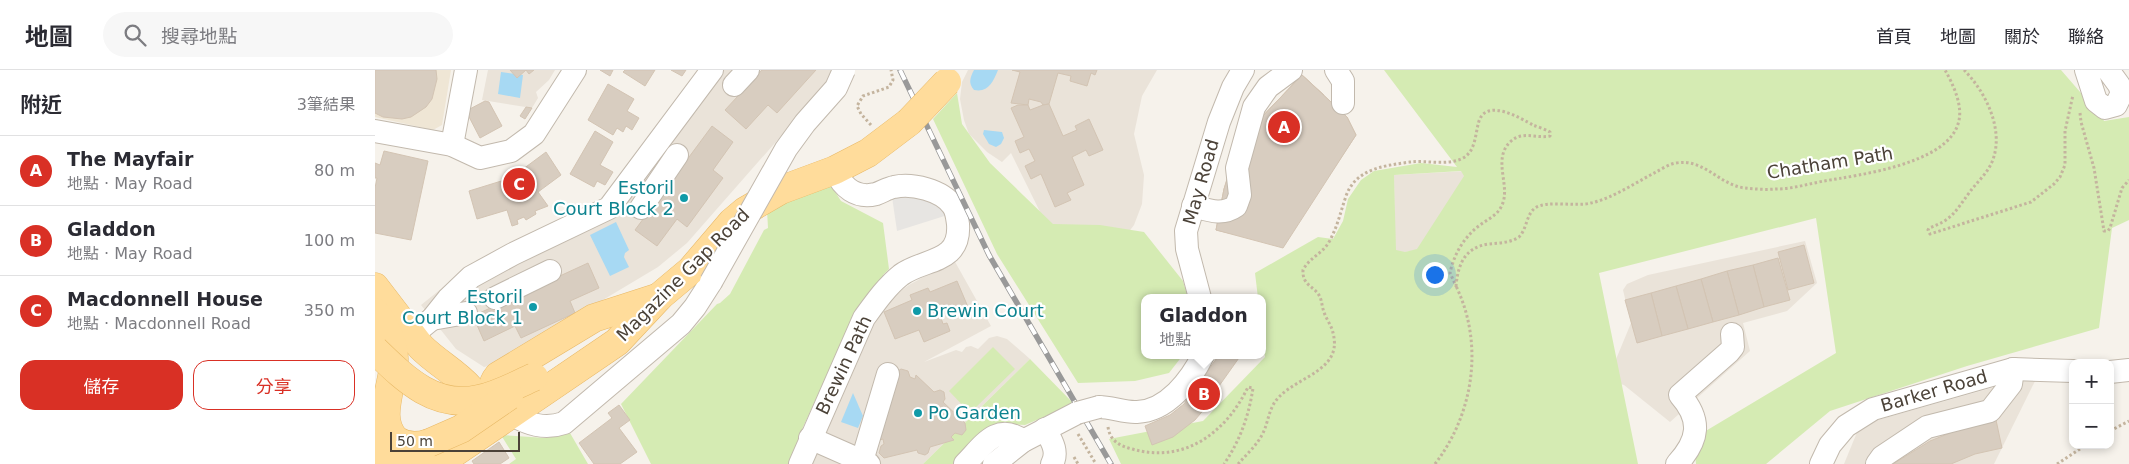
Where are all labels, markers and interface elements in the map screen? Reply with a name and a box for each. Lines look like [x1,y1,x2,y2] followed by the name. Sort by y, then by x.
[103,12,453,57] search box
[121,21,149,49] icon: search
[25,23,73,51] text: 地圖
[161,25,237,47] text: 搜尋地點
[1876,26,1912,47] text: 首頁
[1940,26,1976,47] text: 地圖
[2004,26,2040,47] text: 關於
[2068,26,2104,47] text: 聯絡
[20,93,62,117] text: 附近
[297,95,355,114] text: 3筆結果
[1268,108,1300,146] pin: A
[1178,137,1223,227] street label: May Road
[1765,142,1894,183] street label: Chatham Path
[67,148,194,170] text: The Mayfair
[30,161,42,180] text: A
[314,161,355,180] text: 80 m
[503,165,535,203] pin: C
[67,174,193,193] text: 地點 · May Road
[553,177,674,219] place label: Estoril Court Block 2
[678,192,690,204] marker: Estoril Court Block 2
[612,204,753,345] street label: Magazine Gap Road
[67,218,156,240] text: Gladdon
[30,231,42,250] text: B
[304,231,355,250] text: 100 m
[67,244,193,263] text: 地點 · May Road
[1422,262,1448,288] your location
[402,286,523,328] place label: Estoril Court Block 1
[67,288,263,310] text: Macdonnell House
[1141,294,1266,359] popup
[927,300,1044,321] place label: Brewin Court
[30,301,42,320] text: C
[304,301,355,320] text: 350 m
[527,301,539,313] marker: Estoril Court Block 1
[1159,304,1248,326] text: Gladdon
[911,305,923,317] marker: Brewin Court
[811,312,876,418] street label: Brewin Path
[67,314,251,333] text: 地點 · Macdonnell Road
[1159,330,1191,349] text: 地點
[2069,359,2114,449] map controls
[2069,359,2114,404] button: +
[20,360,183,410] button: 儲存
[193,360,355,410] button: 分享
[1878,365,1990,416] street label: Barker Road
[1188,375,1220,413] pin: B
[928,402,1021,423] place label: Po Garden
[2069,404,2114,449] button: −
[912,407,924,419] marker: Po Garden
[390,429,520,452] scale bar
[397,433,433,449] text: 50 m

